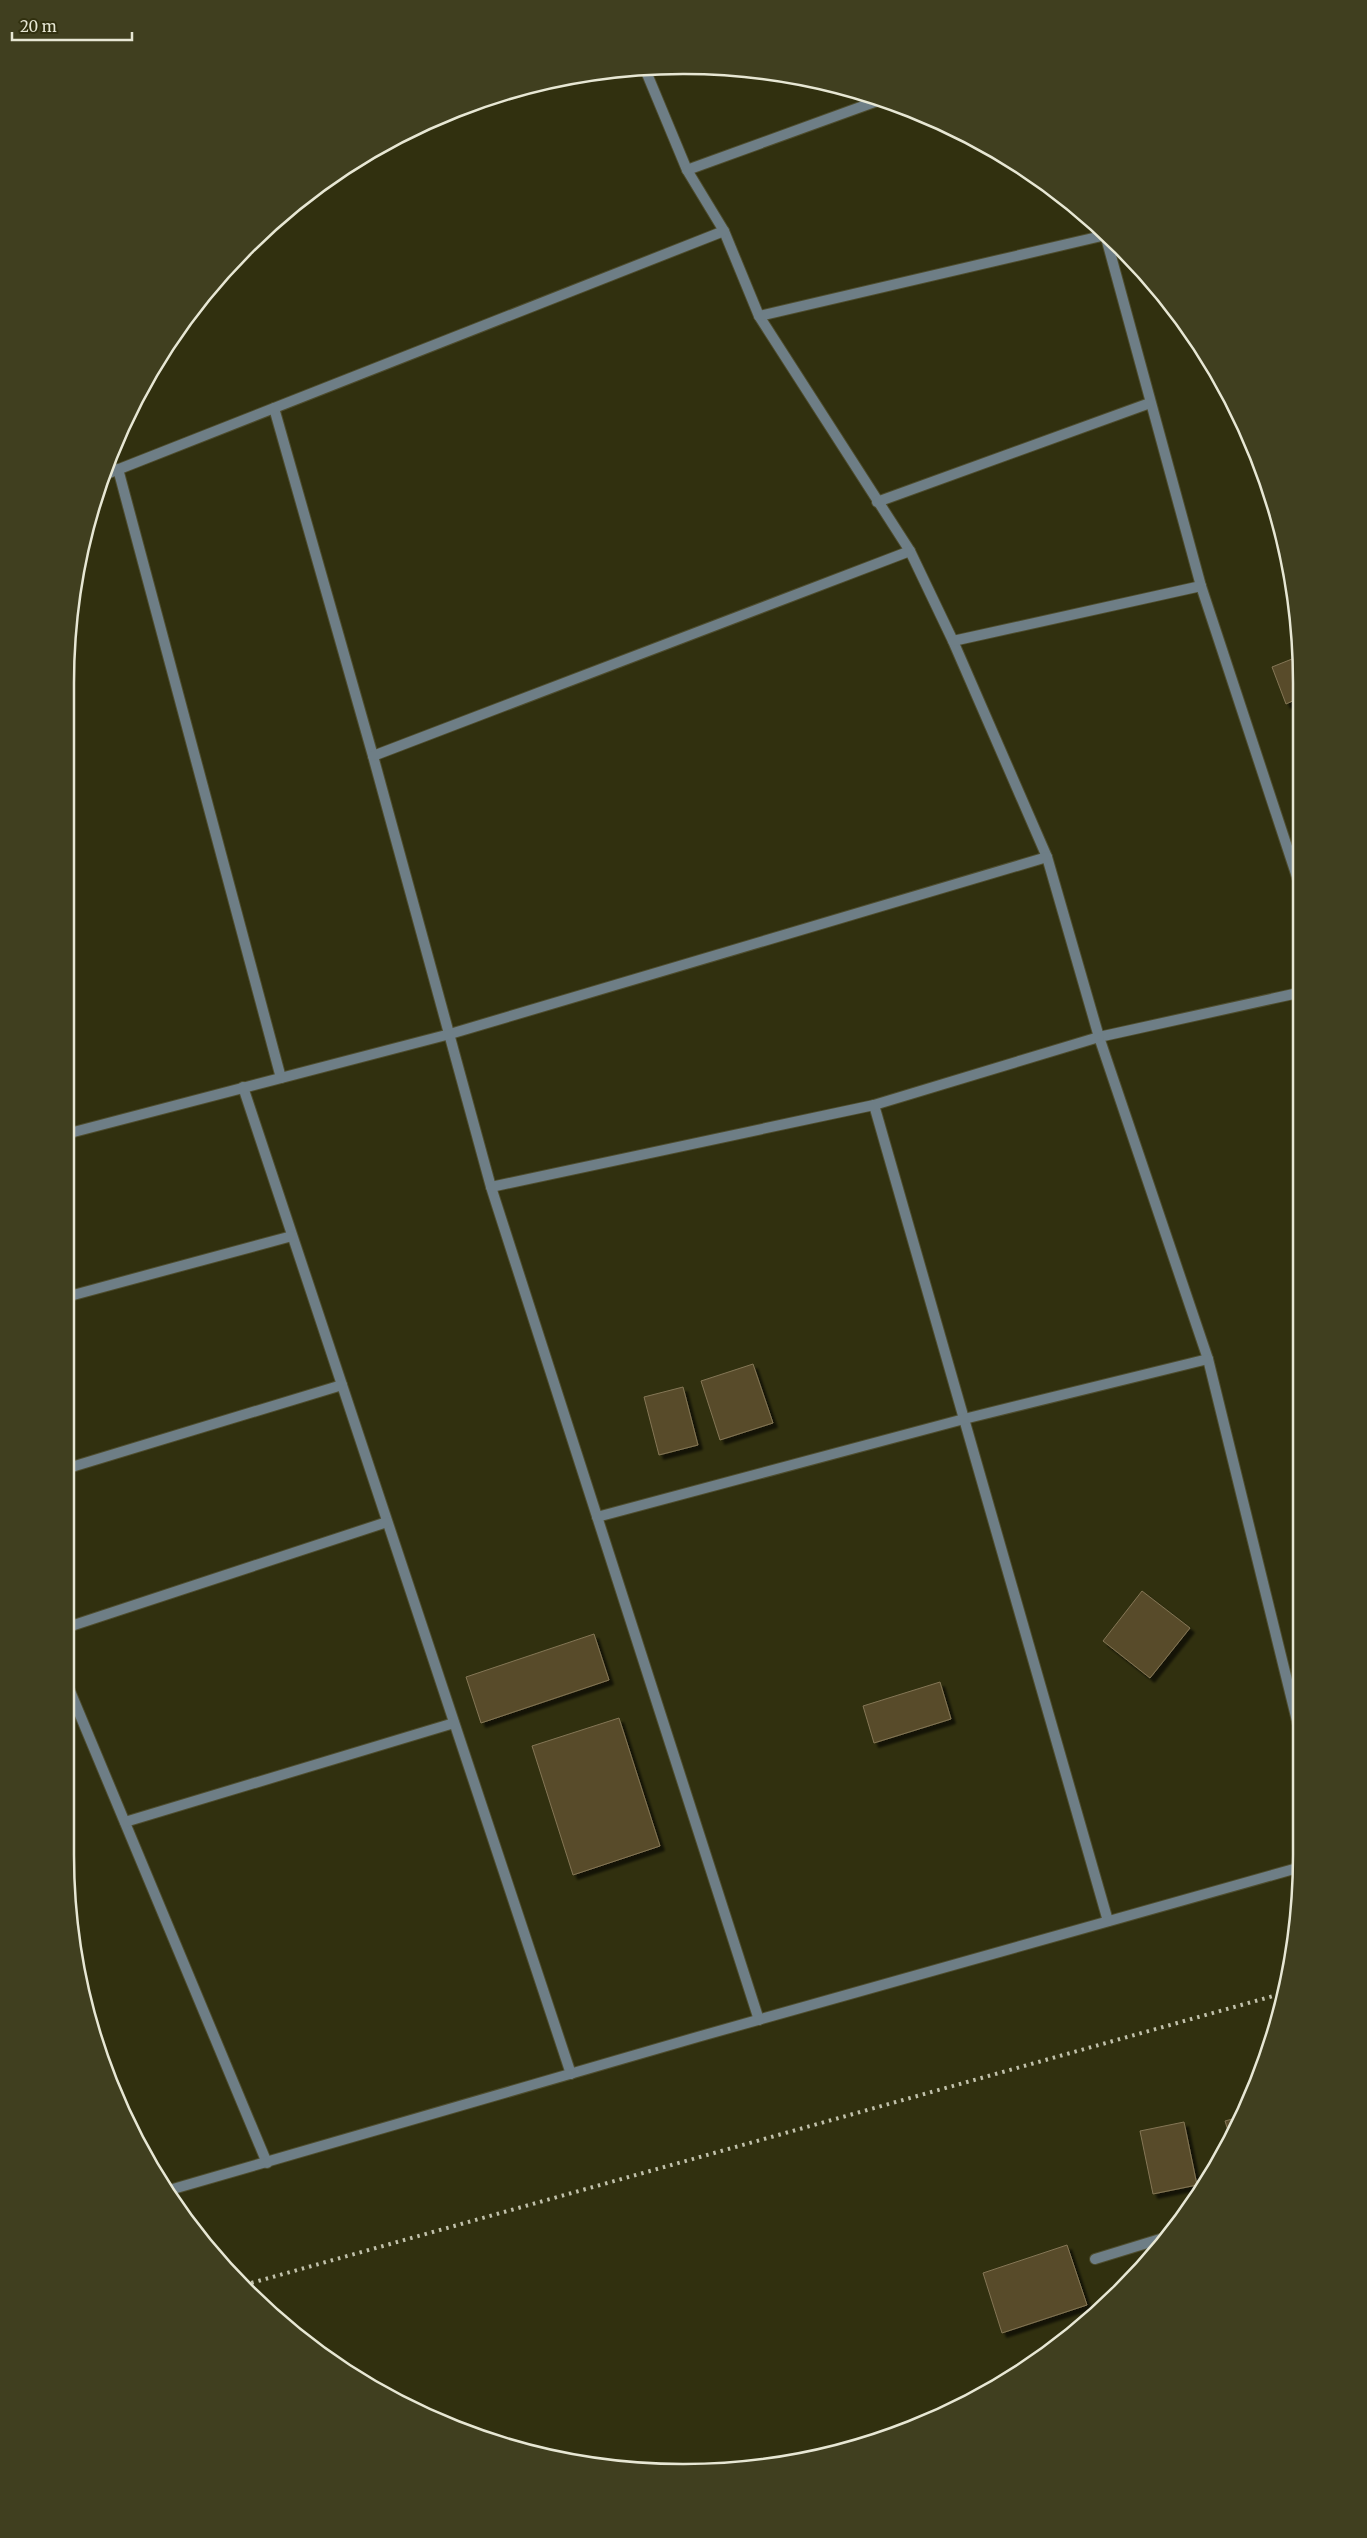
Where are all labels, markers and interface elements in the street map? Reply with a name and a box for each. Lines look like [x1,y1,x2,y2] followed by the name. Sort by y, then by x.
[12,10,132,42] scale bar
[20,17,57,36] text: 20 m

